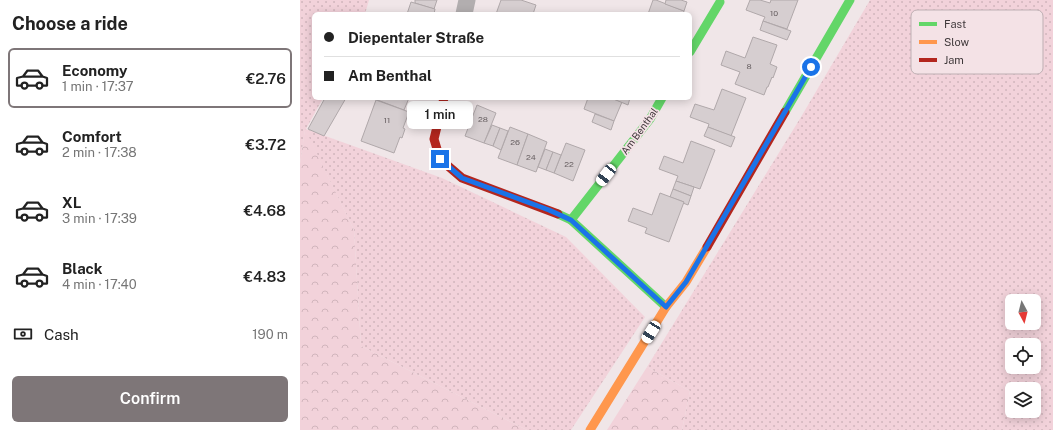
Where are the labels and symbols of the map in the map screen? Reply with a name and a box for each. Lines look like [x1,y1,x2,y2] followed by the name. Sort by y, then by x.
[770,8,778,18] house number: 10
[911,10,1043,74] legend
[944,18,966,30] text: Fast
[944,36,970,48] text: Slow
[944,54,964,66] text: Jam
[802,58,820,76] route start
[746,61,752,71] house number: 8
[407,101,473,129] callout: 1 min
[618,105,660,157] street label: Am Benthal
[478,114,488,124] house number: 28
[384,115,390,125] house number: 11
[510,137,520,147] house number: 26
[431,150,449,168] route end
[526,152,536,162] house number: 24
[564,159,574,169] house number: 22
[594,162,618,188] car
[1005,294,1041,330] north arrow
[640,319,662,345] car

